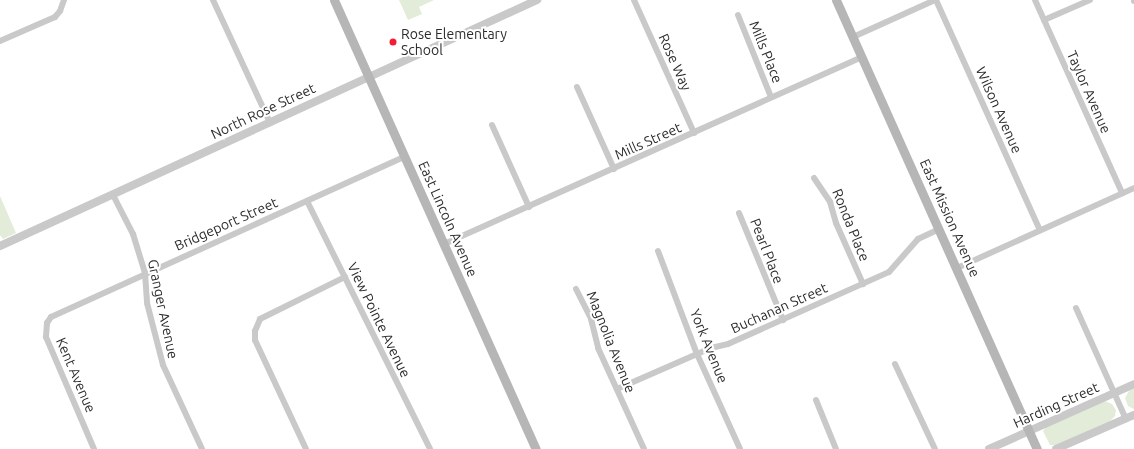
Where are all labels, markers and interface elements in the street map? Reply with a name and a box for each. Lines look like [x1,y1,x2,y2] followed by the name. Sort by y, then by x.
[746,18,786,86] street label: Mills Place
[401,26,507,58] place label: Rose Elementary School
[655,31,695,93] street label: Rose Way
[388,37,398,47] marker: Rose Elementary School
[1063,48,1115,136] street label: Taylor Avenue
[972,64,1026,156] street label: Wilson Avenue
[208,79,318,143] street label: North Rose Street
[612,119,684,163] street label: Mills Street
[916,156,984,280] street label: East Mission Avenue
[415,158,481,280] street label: East Lincoln Avenue
[829,186,873,264] street label: Ronda Place
[172,194,280,254] street label: Bridgeport Street
[747,216,787,286] street label: Pearl Place
[144,258,182,360] street label: Granger Avenue
[344,260,414,380] street label: View Pointe Avenue
[728,279,830,337] street label: Buchanan Street
[583,289,639,395] street label: Magnolia Avenue
[687,306,731,386] street label: York Avenue
[53,335,99,415] street label: Kent Avenue
[1010,379,1102,431] street label: Harding Street

